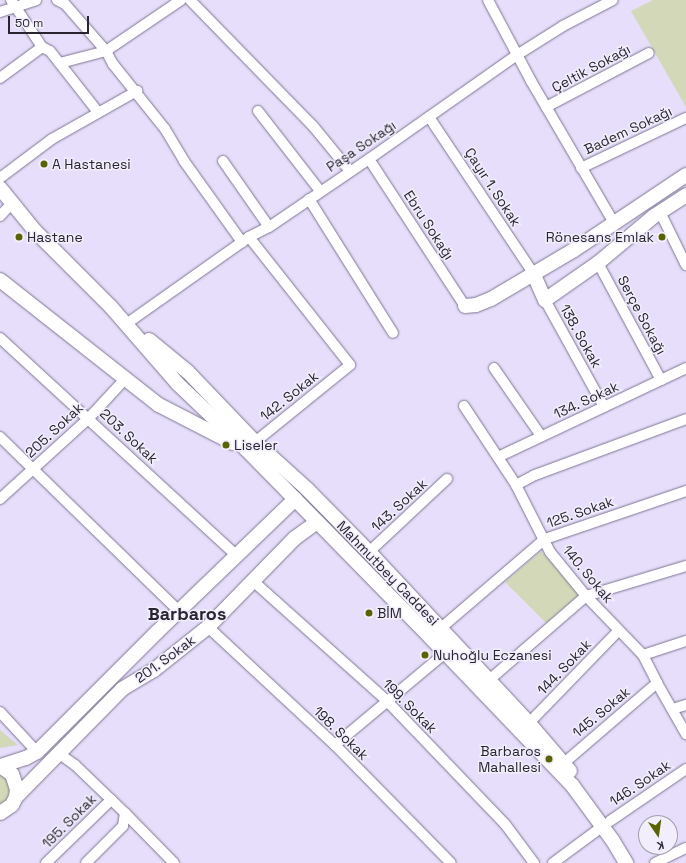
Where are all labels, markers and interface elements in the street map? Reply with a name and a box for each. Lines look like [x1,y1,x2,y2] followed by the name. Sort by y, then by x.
[10,8,91,34] scale bar
[15,15,43,31] text: 50 m
[549,40,633,96] street label: Çeltik Sokağı
[581,102,675,158] street label: Badem Sokağı
[323,117,399,175] street label: Paşa Sokağı
[461,144,525,230] street label: Çayır 1. Sokak
[52,156,131,172] place label: A Hastanesi
[39,159,49,169] marker: A Hastanesi
[400,187,458,263] street label: Ebru Sokağı
[27,229,83,245] place label: Hastane
[546,229,654,245] place label: Rönesans Emlak
[14,232,24,242] marker: Hastane
[657,232,667,242] marker: Rönesans Emlak
[614,273,670,357] street label: Serçe Sokağı
[557,301,605,371] street label: 138. Sokak
[256,367,322,425] street label: 142. Sokak
[551,378,621,422] street label: 134. Sokak
[22,399,86,461] street label: 205. Sokak
[97,405,161,467] street label: 203. Sokak
[234,437,278,453] place label: Liseler
[221,440,231,450] marker: Liseler
[368,475,430,535] street label: 143. Sokak
[544,493,616,531] street label: 125. Sokak
[334,517,442,629] street label: Mahmutbey Caddesi
[559,542,617,606] street label: 140. Sokak
[148,603,226,625] district label: Barbaros
[377,605,402,621] place label: BİM
[364,608,374,618] marker: BİM
[132,631,198,687] street label: 201. Sokak
[533,636,595,698] street label: 144. Sokak
[433,647,552,663] place label: Nuhoğlu Eczanesi
[420,650,430,660] marker: Nuhoğlu Eczanesi
[379,675,441,737] street label: 199. Sokak
[569,683,633,741] street label: 145. Sokak
[310,702,372,764] street label: 198. Sokak
[478,743,541,776] place label: Barbaros Mahallesi
[544,754,554,764] marker: Barbaros Mahallesi
[606,756,674,810] street label: 146. Sokak
[38,790,100,852] street label: 195. Sokak
[638,815,678,855] north arrow
[656,838,665,853] text: K

